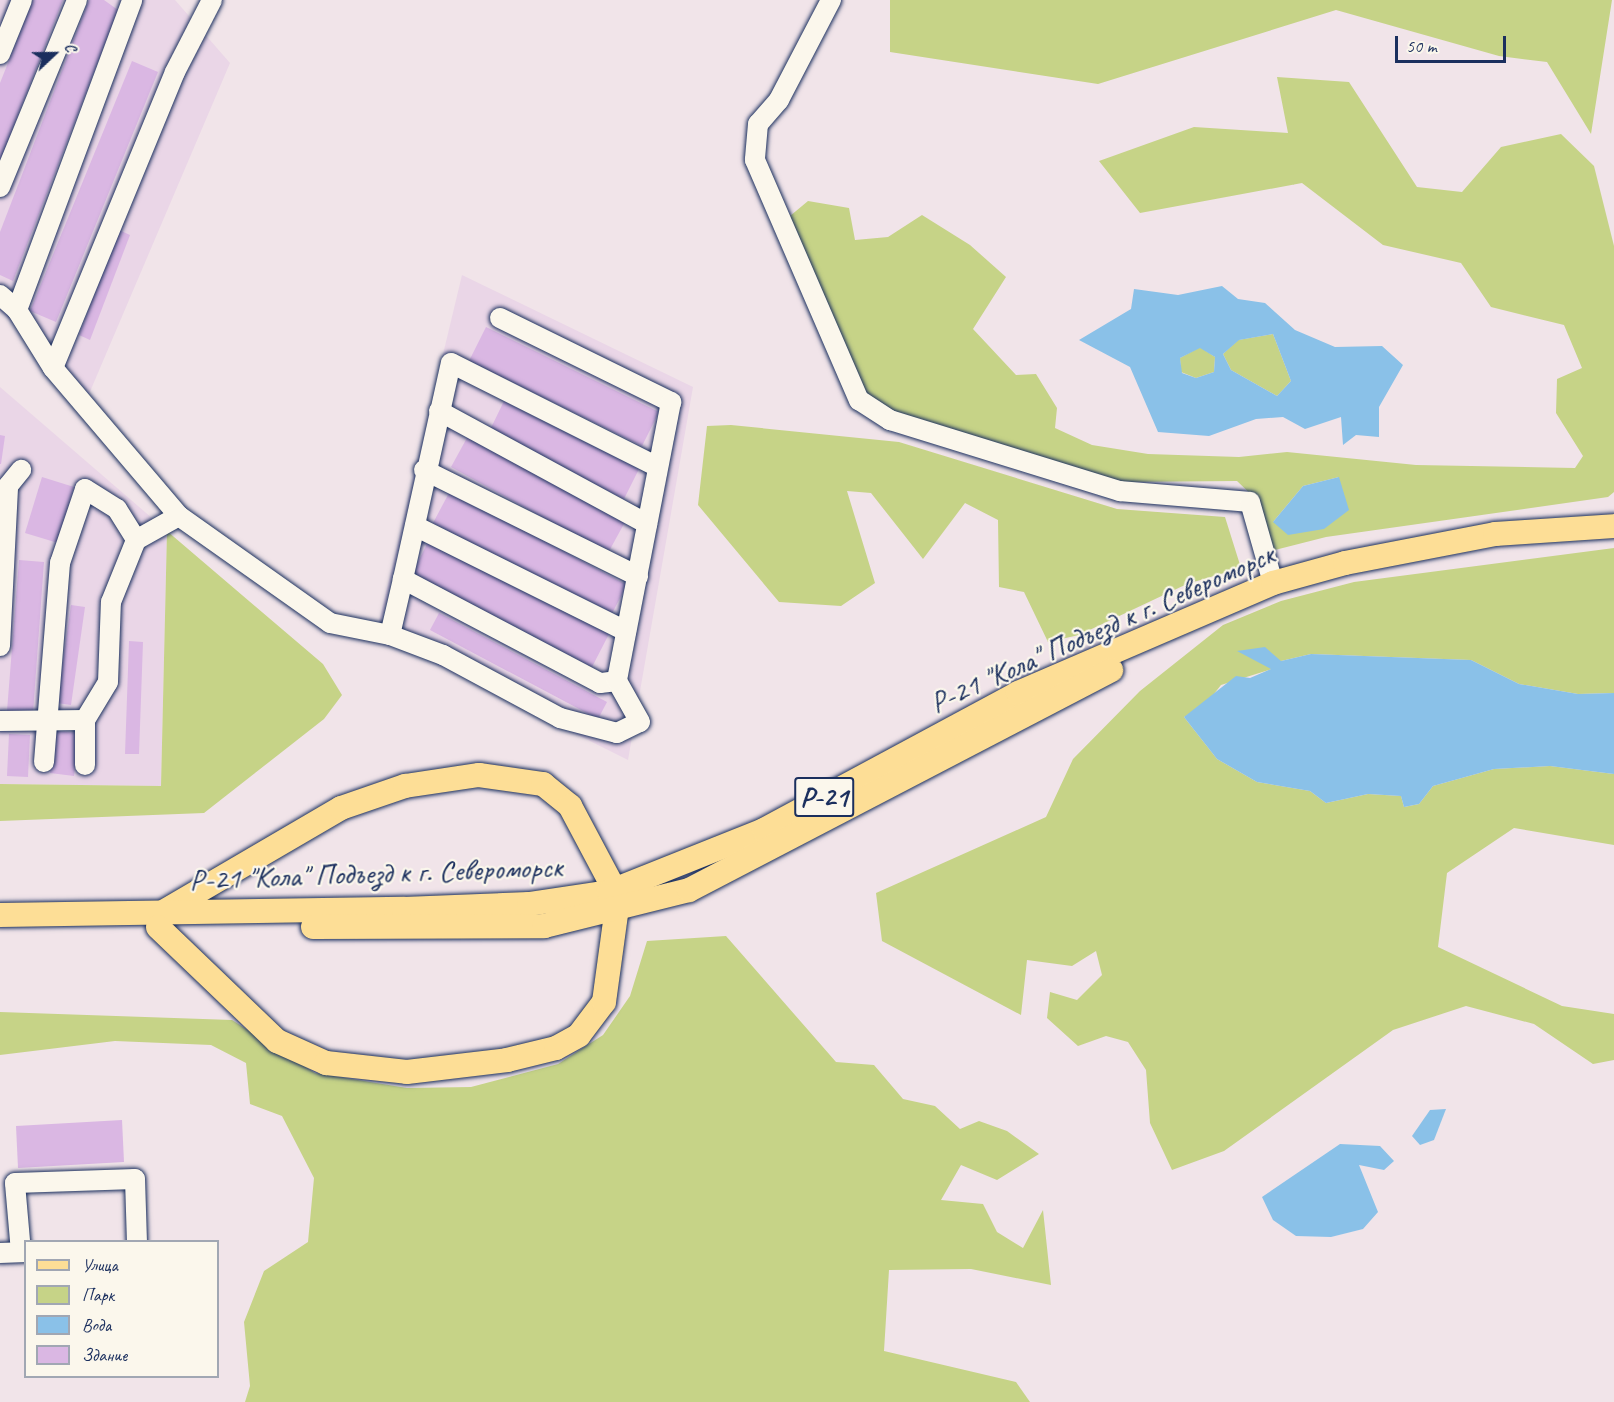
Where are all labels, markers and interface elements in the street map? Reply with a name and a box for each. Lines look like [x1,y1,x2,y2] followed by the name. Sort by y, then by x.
[24,24,84,84] north arrow
[1398,24,1509,62] scale bar
[1406,35,1437,57] text: 50 m
[60,40,81,55] text: С
[924,536,1280,720] street label: Р-21 "Кола" Подъезд к г. Североморск
[794,772,854,822] road number: Р-21
[189,848,563,898] street label: Р-21 "Кола" Подъезд к г. Североморск
[24,1240,219,1378] legend
[82,1254,118,1276] text: Улица
[82,1284,114,1306] text: Парк
[82,1314,111,1336] text: Вода
[82,1344,127,1366] text: Здание

